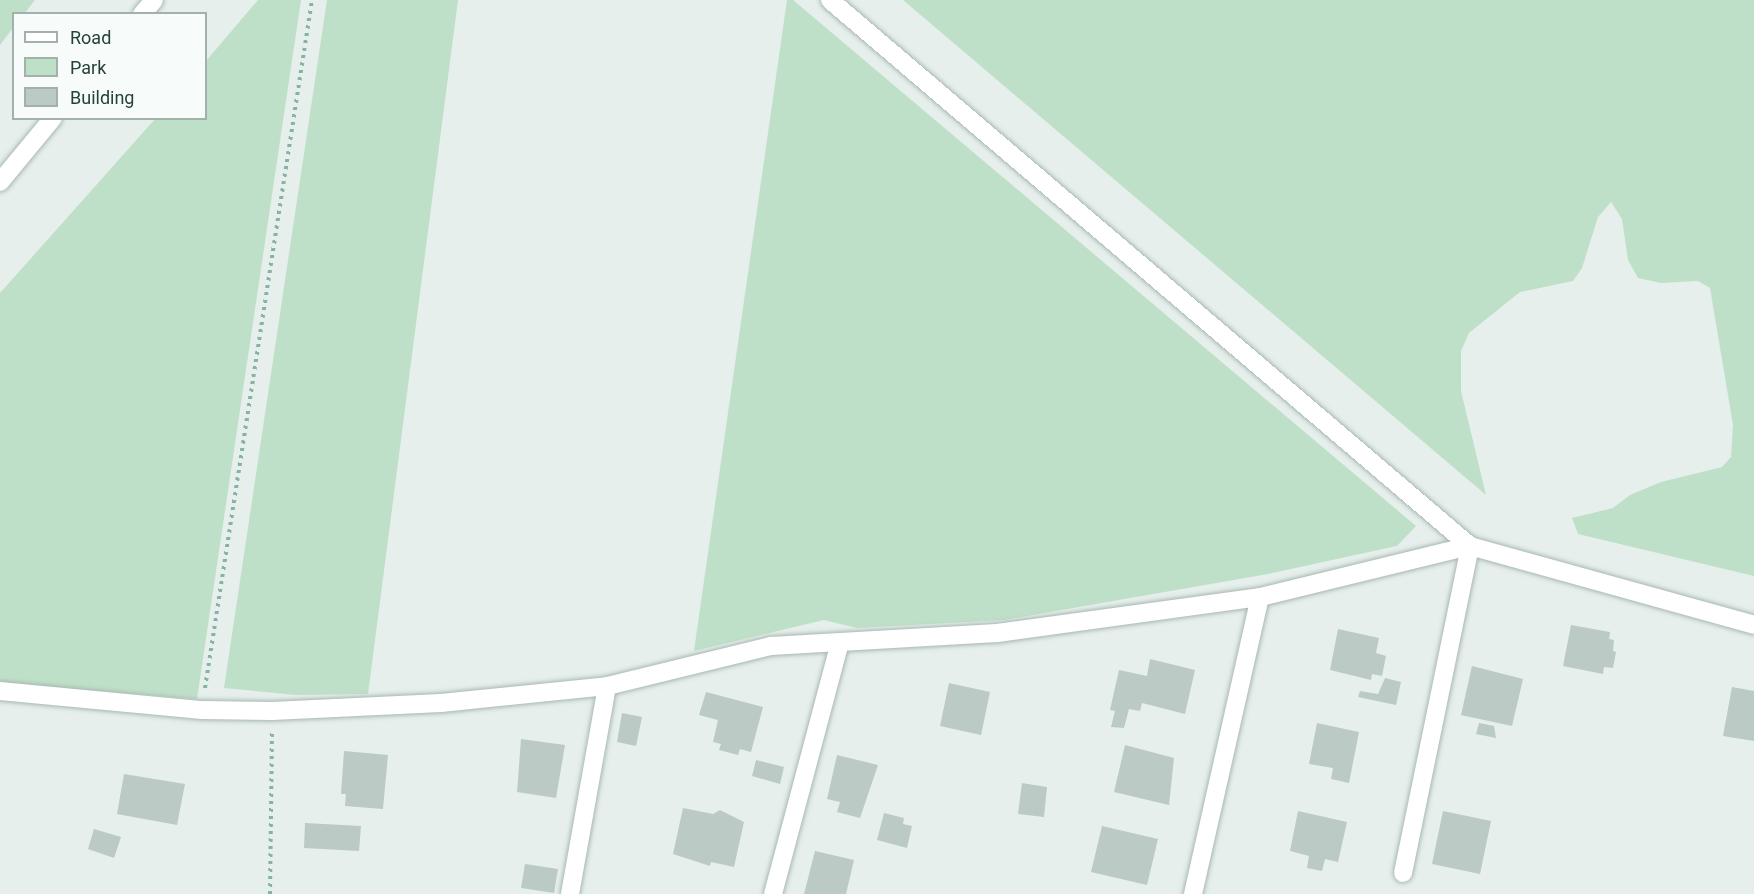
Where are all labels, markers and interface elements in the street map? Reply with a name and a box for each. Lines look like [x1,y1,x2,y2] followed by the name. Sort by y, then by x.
[12,12,207,120] legend
[70,27,111,48] text: Road
[70,57,106,78] text: Park
[70,87,134,108] text: Building

